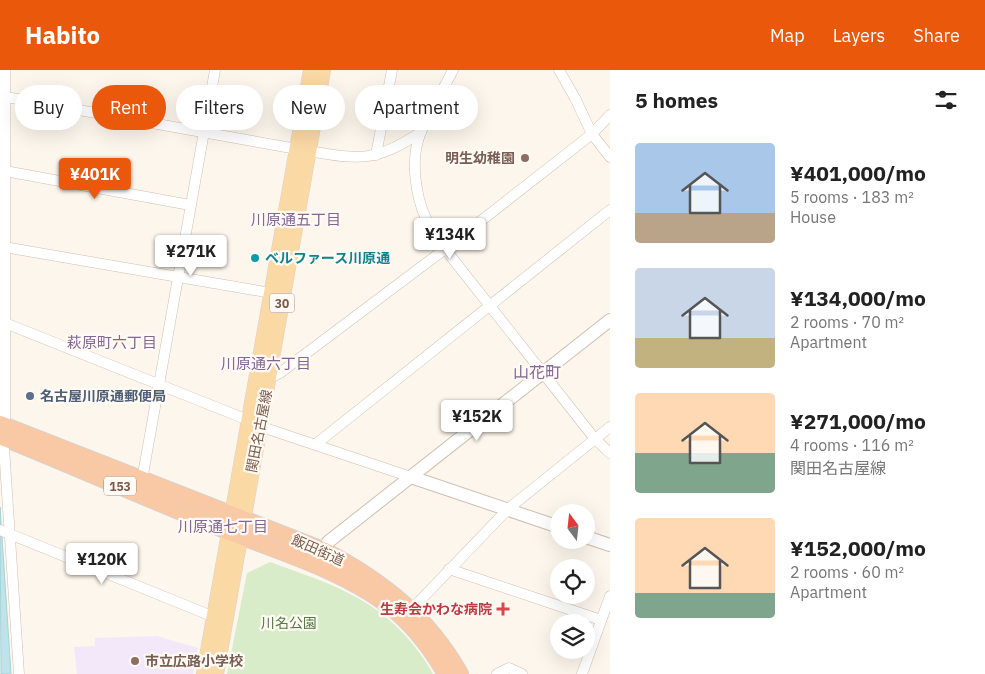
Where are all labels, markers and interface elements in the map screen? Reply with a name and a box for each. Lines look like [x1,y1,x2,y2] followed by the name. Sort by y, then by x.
[25,19,100,51] text: Habito
[770,24,805,47] text: Map
[833,24,885,47] text: Layers
[913,24,960,47] text: Share
[15,85,82,130] chip: Buy
[92,85,166,130] chip: Rent
[176,85,263,130] chip: Filters
[273,85,345,130] chip: New
[355,85,478,130] chip: Apartment
[635,86,718,114] text: 5 homes
[932,86,960,114] icon: filters
[445,149,515,167] place label: 明生幼稚園
[519,152,531,164] marker: 明生幼稚園
[60,158,130,200] pin: ¥401K
[790,159,926,187] text: ¥401,000/mo
[675,163,735,223] icon: home
[70,164,120,184] text: ¥401K
[790,187,914,207] text: 5 rooms · 183 m²
[790,207,836,227] text: House
[251,210,341,229] district label: 川原通五丁目
[415,218,485,260] pin: ¥134K
[425,224,475,244] text: ¥134K
[156,234,226,277] pin: ¥271K
[166,241,216,261] text: ¥271K
[265,249,390,267] place label: ベルファース川原通
[249,252,261,264] marker: ベルファース川原通
[790,284,926,312] text: ¥134,000/mo
[675,288,735,348] icon: home
[270,294,294,312] road number: 30
[790,312,904,332] text: 2 rooms · 70 m²
[790,332,867,352] text: Apartment
[67,333,157,352] district label: 萩原町六丁目
[221,354,311,373] district label: 川原通六丁目
[513,362,561,382] district label: 山花町
[40,387,166,405] place label: 名古屋川原通郵便局
[242,388,276,474] street label: 関田名古屋線
[24,390,36,402] marker: 名古屋川原通郵便局
[442,400,512,442] pin: ¥152K
[452,406,502,426] text: ¥152K
[790,407,926,435] text: ¥271,000/mo
[675,413,735,473] icon: home
[790,435,914,455] text: 4 rooms · 116 m²
[790,458,886,478] text: 関田名古屋線
[104,476,136,496] road number: 153
[550,504,595,549] north arrow
[550,504,595,659] map controls
[178,517,268,536] district label: 川原通七丁目
[289,530,347,570] street label: 飯田街道
[790,534,926,562] text: ¥152,000/mo
[675,538,735,598] icon: home
[67,542,137,585] pin: ¥120K
[77,549,127,569] text: ¥120K
[550,559,595,604] button: locate
[790,562,904,582] text: 2 rooms · 60 m²
[790,582,867,602] text: Apartment
[380,600,492,618] place label: 生寿会かわな病院
[496,602,510,616] marker: 生寿会かわな病院
[261,614,317,632] park label: 川名公園
[550,614,595,659] button: layers
[145,652,243,670] place label: 市立広路小学校
[129,655,141,667] marker: 市立広路小学校

